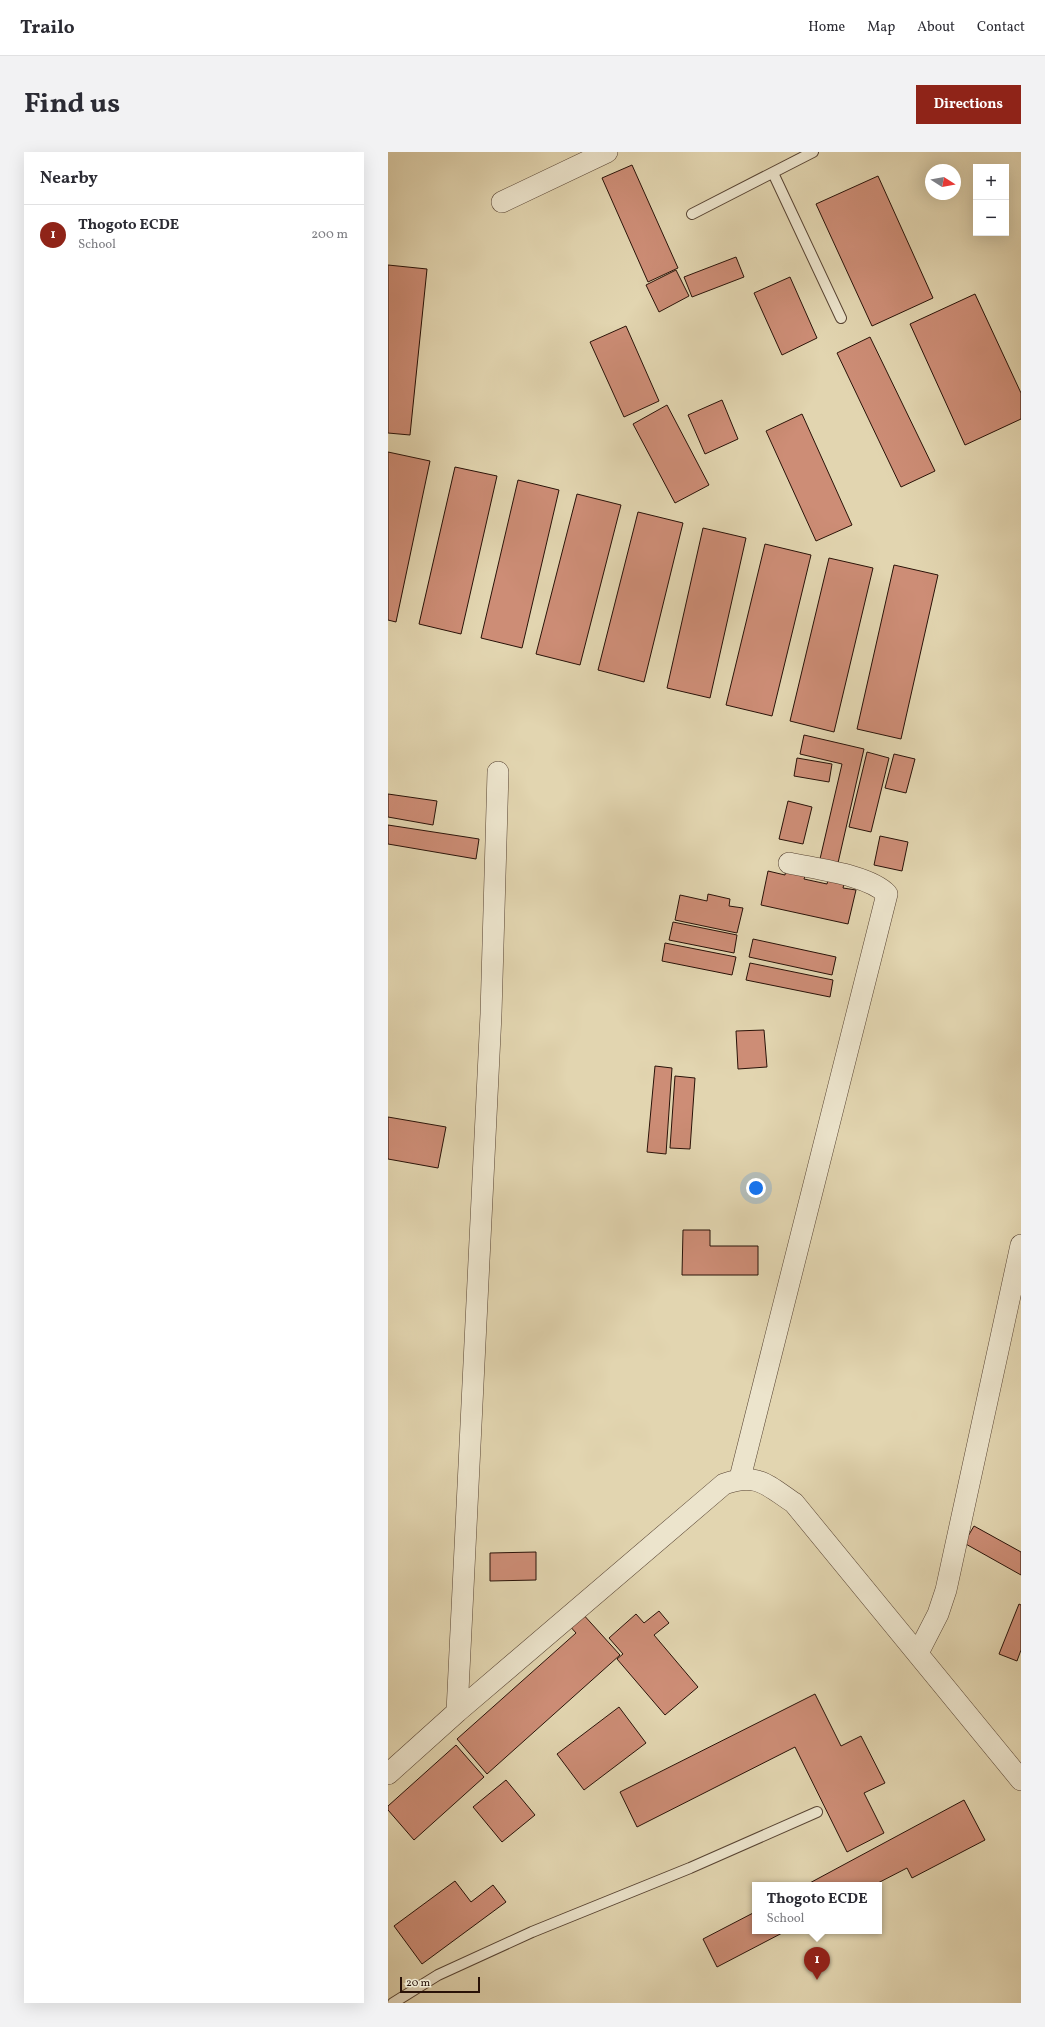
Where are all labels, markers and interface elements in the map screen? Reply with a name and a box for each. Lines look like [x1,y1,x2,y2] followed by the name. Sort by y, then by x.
[20,15,75,41] text: Trailo
[808,18,845,37] text: Home
[867,18,895,37] text: Map
[917,18,955,37] text: About
[977,18,1025,37] text: Contact
[24,85,120,124] text: Find us
[916,85,1021,124] button: Directions
[925,164,961,200] north arrow
[973,164,1009,236] map controls
[973,164,1009,200] button: +
[40,167,98,190] text: Nearby
[973,200,1009,236] button: −
[78,215,179,236] text: Thogoto ECDE
[50,226,56,244] text: 1
[311,226,348,244] text: 200 m
[78,236,116,254] text: School
[746,1178,766,1198] your location
[752,1882,882,1934] popup
[766,1889,868,1910] text: Thogoto ECDE
[766,1910,804,1928] text: School
[804,1947,830,1980] pin: 1
[400,1975,480,1994] scale bar
[406,1976,430,1991] text: 20 m

